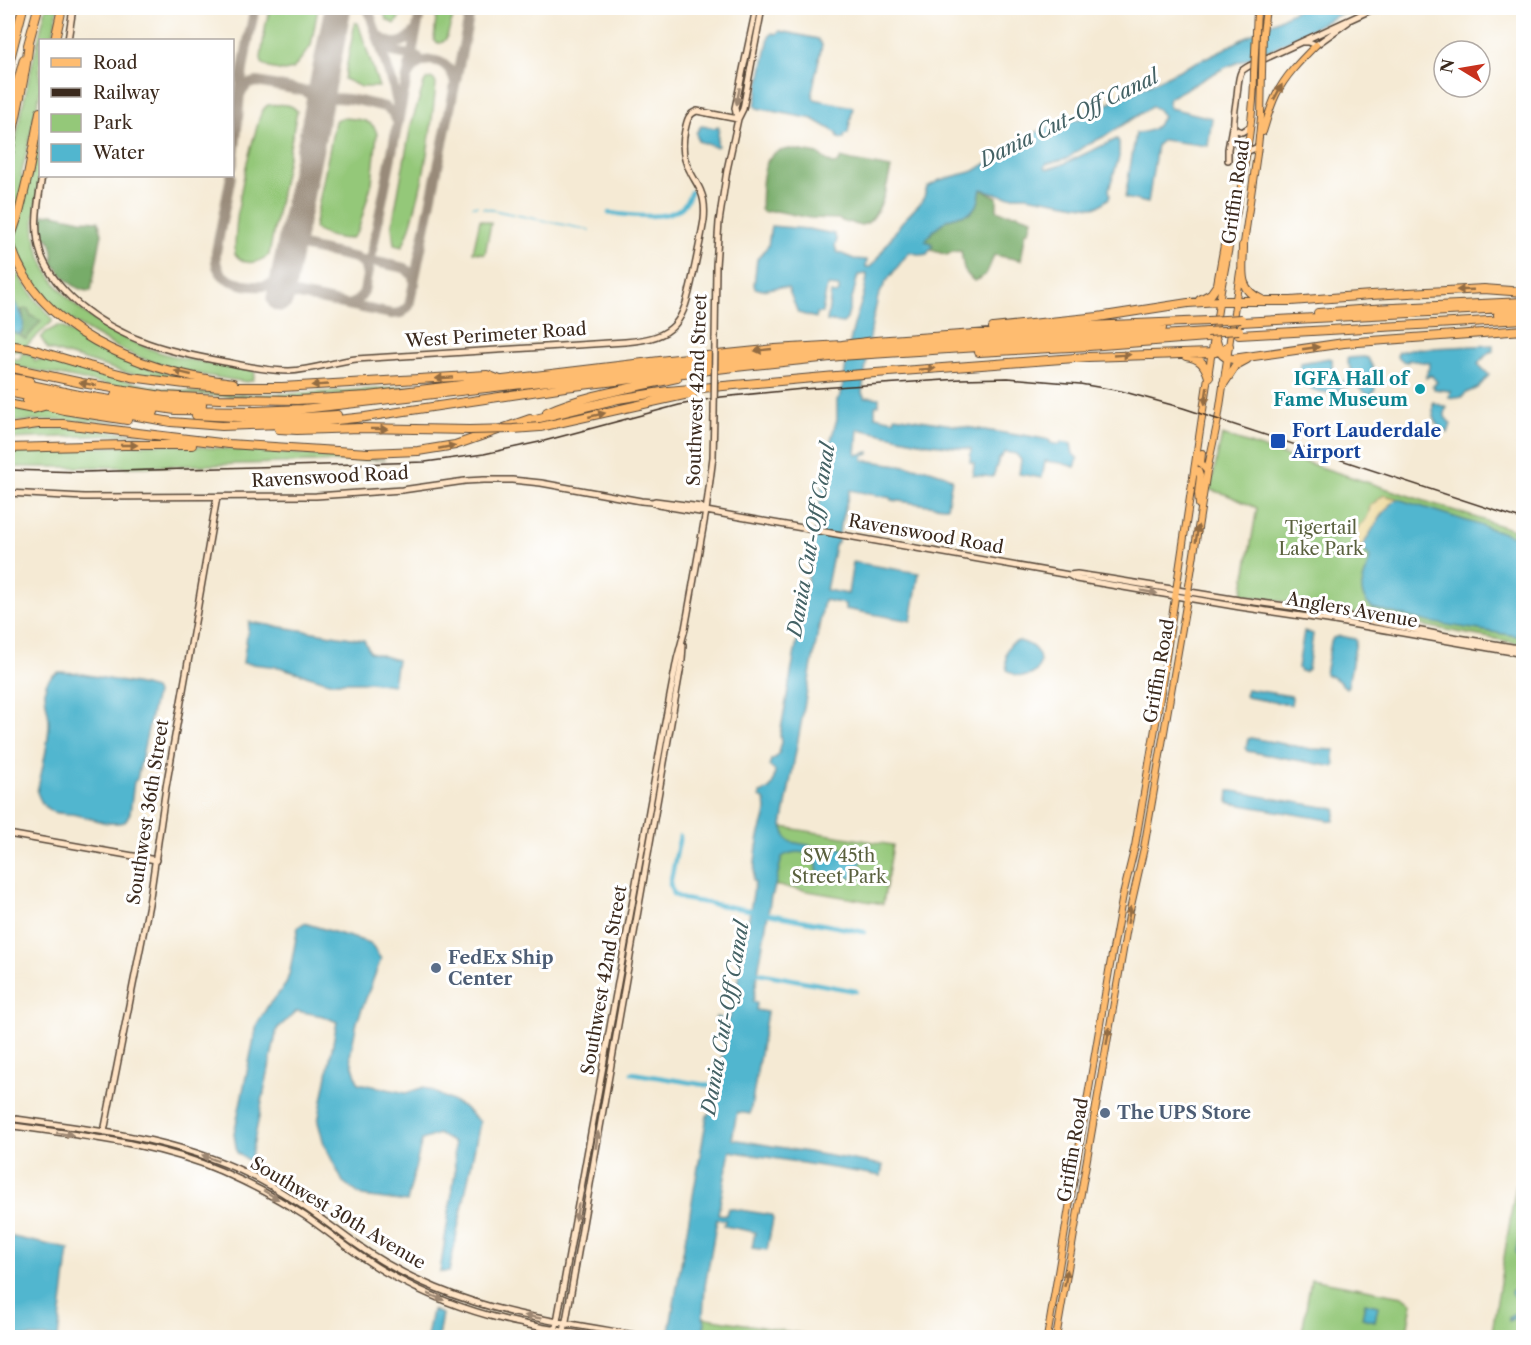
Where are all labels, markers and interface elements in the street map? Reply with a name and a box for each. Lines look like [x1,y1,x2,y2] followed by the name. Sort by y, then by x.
[39,39,234,177] legend
[1432,39,1492,99] north arrow
[93,52,138,74] text: Road
[1436,57,1458,75] text: N
[974,63,1165,173] water label: Dania Cut-Off Canal
[93,82,161,104] text: Railway
[1273,83,1283,100] one-way arrow
[733,87,742,106] one-way arrow
[93,112,134,134] text: Park
[1218,138,1254,246] street label: Griffin Road
[92,142,145,164] text: Water
[1456,285,1475,295] one-way arrow
[683,293,711,486] street label: Southwest 42nd Street
[404,318,587,352] street label: West Perimeter Road
[1302,343,1321,352] one-way arrow
[753,345,772,355] one-way arrow
[1112,351,1131,360] one-way arrow
[918,364,937,374] one-way arrow
[174,368,192,378] one-way arrow
[1273,368,1410,411] place label: IGFA Hall of Fame Museum
[435,373,454,383] one-way arrow
[79,379,98,388] one-way arrow
[310,380,329,389] one-way arrow
[1413,382,1427,396] marker: IGFA Hall of Fame Museum
[1202,387,1211,406] one-way arrow
[588,409,606,419] one-way arrow
[1291,420,1441,463] place label: Fort Lauderdale Airport
[370,424,389,434] one-way arrow
[1269,432,1287,450] marker: Fort Lauderdale Airport
[782,439,840,641] water label: Dania Cut-Off Canal
[119,440,138,450] one-way arrow
[438,442,457,451] one-way arrow
[251,462,409,492] street label: Ravenswood Road
[847,510,1005,558] street label: Ravenswood Road
[1279,517,1365,560] park label: Tigertail Lake Park
[1193,524,1202,543] one-way arrow
[1284,587,1419,632] street label: Anglers Avenue
[1140,588,1159,597] one-way arrow
[1139,617,1179,725] street label: Griffin Road
[122,717,174,906] street label: Southwest 36th Street
[792,845,888,888] park label: SW 45th Street Park
[576,883,632,1077] street label: Southwest 42nd Street
[1125,906,1134,925] one-way arrow
[696,917,754,1119] water label: Dania Cut-Off Canal
[448,947,554,990] place label: FedEx Ship Center
[429,961,443,975] marker: FedEx Ship Center
[1104,1027,1113,1046] one-way arrow
[1053,1096,1093,1204] street label: Griffin Road
[1117,1102,1251,1124] place label: The UPS Store
[1098,1106,1112,1120] marker: The UPS Store
[56,1130,75,1139] one-way arrow
[593,1131,602,1150] one-way arrow
[201,1152,219,1162] one-way arrow
[246,1152,430,1274] street label: Southwest 30th Avenue
[263,1190,279,1201] one-way arrow
[572,1203,581,1222] one-way arrow
[1062,1269,1071,1288] one-way arrow
[428,1292,446,1302] one-way arrow
[523,1312,542,1321] one-way arrow

